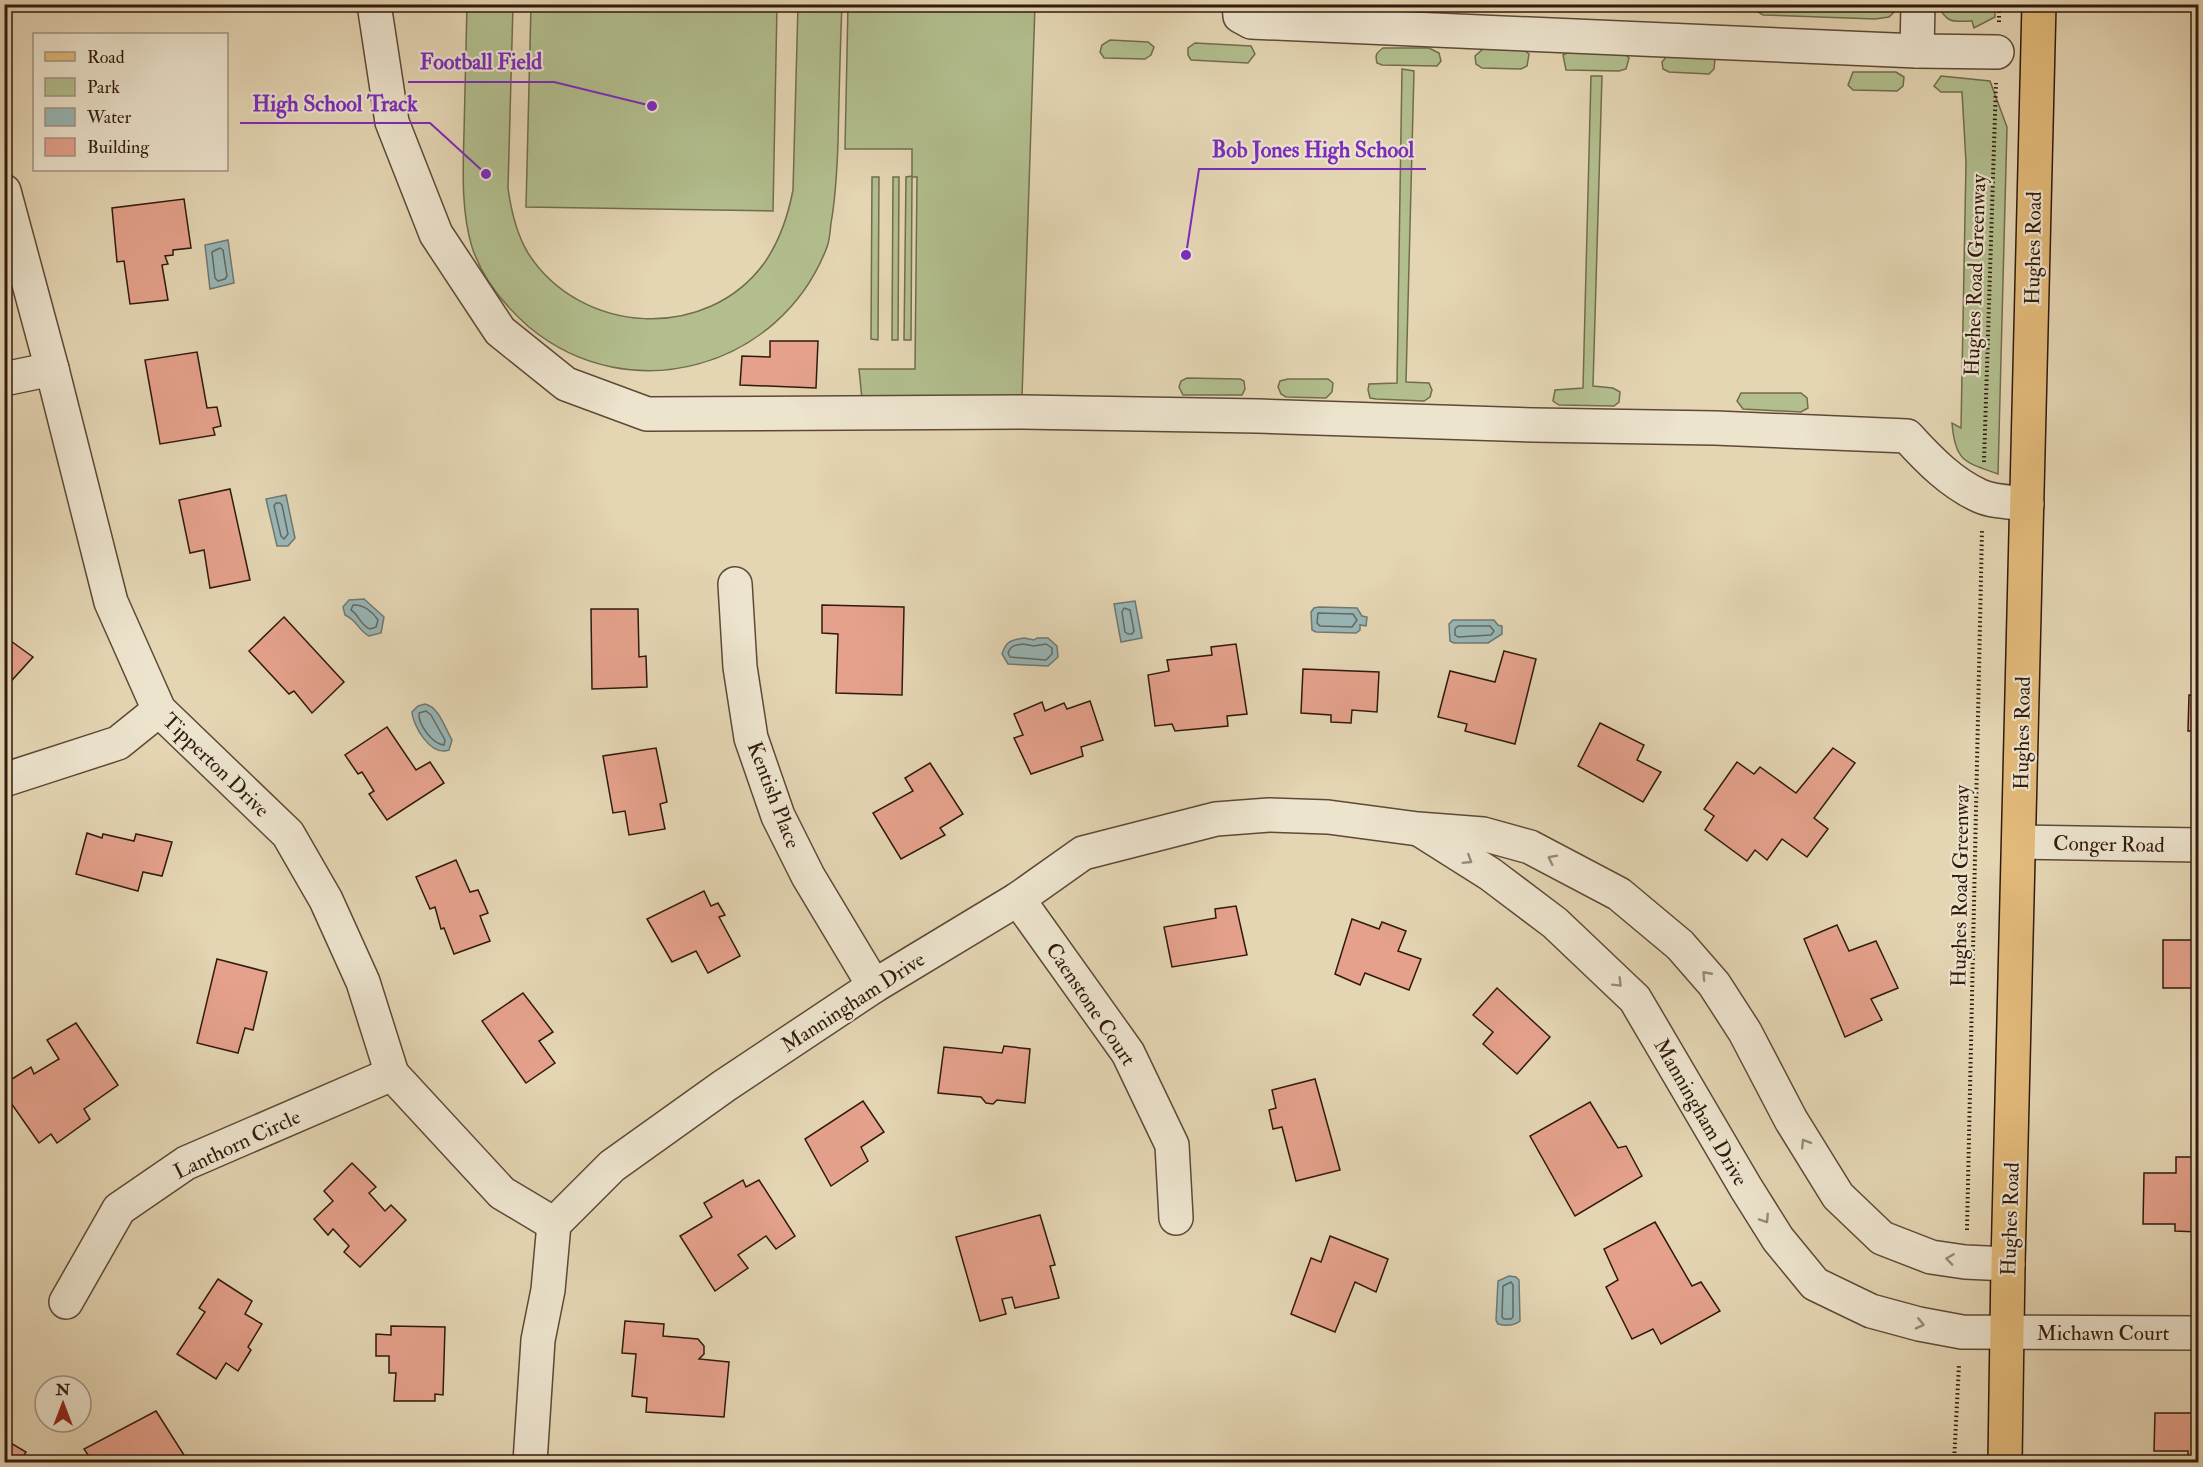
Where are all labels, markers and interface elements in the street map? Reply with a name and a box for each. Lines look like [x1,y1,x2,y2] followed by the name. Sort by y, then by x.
[33,33,228,171] legend
[408,42,554,82] callout: Football Field
[87,46,125,69] text: Road
[420,48,542,76] text: Football Field
[87,76,120,99] text: Park
[240,83,430,123] callout: High School Track
[252,90,418,119] text: High School Track
[86,106,131,129] text: Water
[1199,129,1426,169] callout: Bob Jones High School
[87,136,150,159] text: Building
[1212,136,1415,165] text: Bob Jones High School
[1958,173,1993,376] street label: Hughes Road Greenway
[2019,190,2048,305] street label: Hughes Road
[2008,675,2037,790] street label: Hughes Road
[156,707,275,823] street label: Tipperton Drive
[741,738,806,853] street label: Kentish Place
[1945,784,1976,987] street label: Hughes Road Greenway
[2053,830,2166,859] street label: Conger Road
[1462,852,1472,864] one-way arrow
[1548,855,1558,866] one-way arrow
[1040,938,1142,1071] street label: Caenstone Court
[776,946,930,1059] street label: Manningham Drive
[1702,971,1713,982] one-way arrow
[1611,975,1622,986] one-way arrow
[1647,1034,1754,1191] street label: Manningham Drive
[170,1103,305,1186] street label: Lanthorn Circle
[1800,1139,1812,1149] one-way arrow
[1995,1161,2026,1276] street label: Hughes Road
[1758,1213,1770,1223] one-way arrow
[1945,1254,1955,1266] one-way arrow
[1915,1317,1925,1330] one-way arrow
[2037,1320,2170,1347] street label: Michawn Court
[33,1374,93,1434] north arrow
[55,1380,71,1400] text: N

